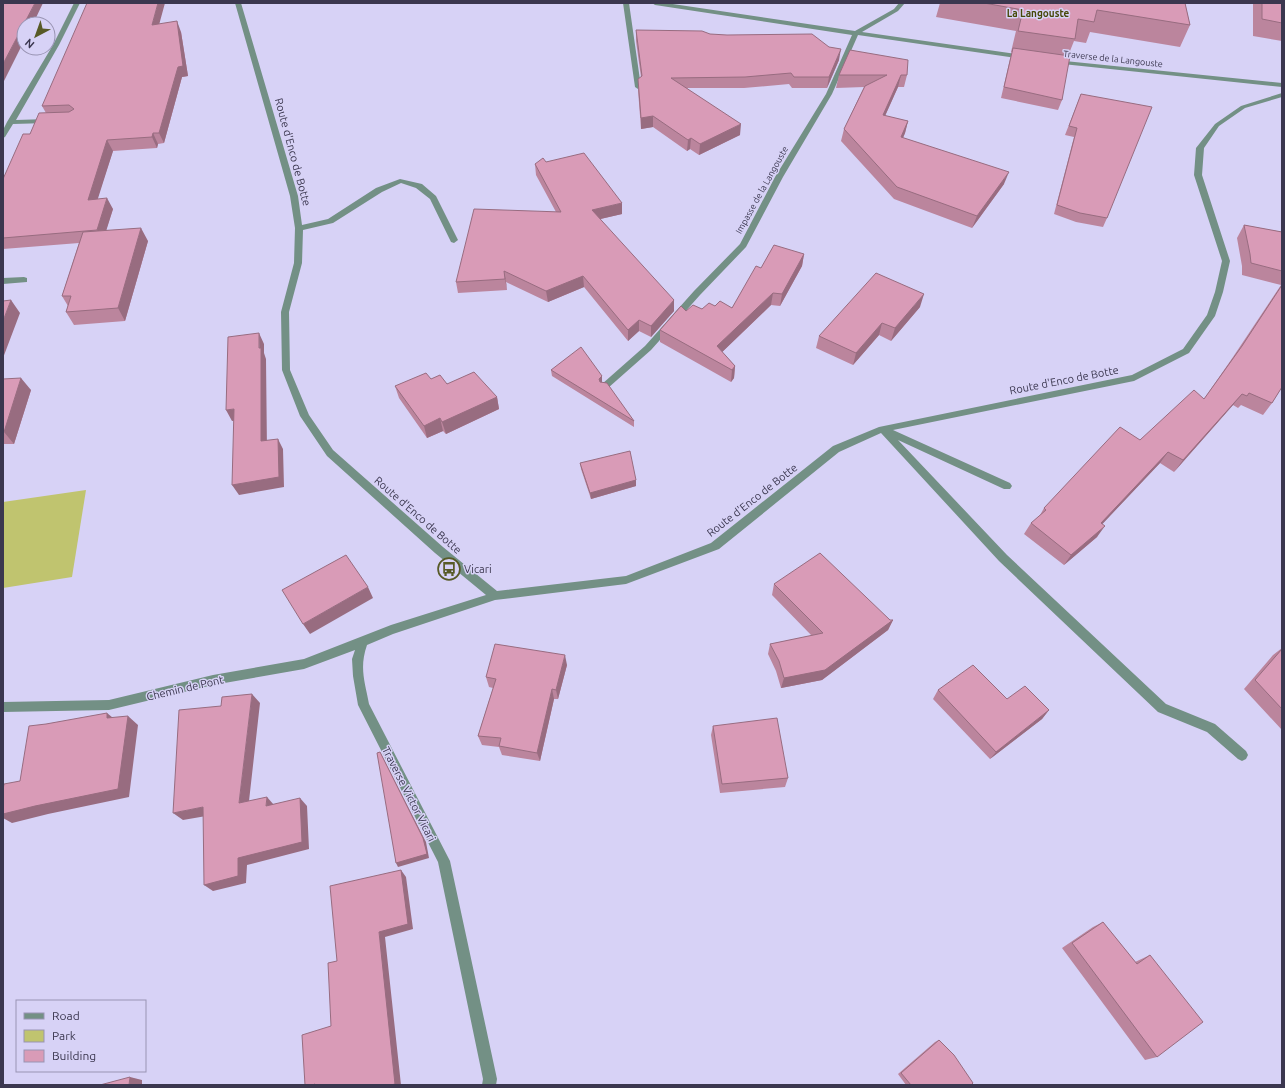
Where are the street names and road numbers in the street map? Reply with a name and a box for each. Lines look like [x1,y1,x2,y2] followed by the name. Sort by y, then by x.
[1063,49,1163,69] street label: Traverse de la Langouste
[273,97,313,207] street label: Route d'Enco de Botte
[734,144,790,235] street label: Impasse de la Langouste
[1008,364,1120,396] street label: Route d'Enco de Botte
[705,461,799,539] street label: Route d'Enco de Botte
[372,474,464,556] street label: Route d'Enco de Botte
[145,673,225,703] street label: Chemin de Pont
[380,745,438,843] street label: Traverse Victor Vicari

